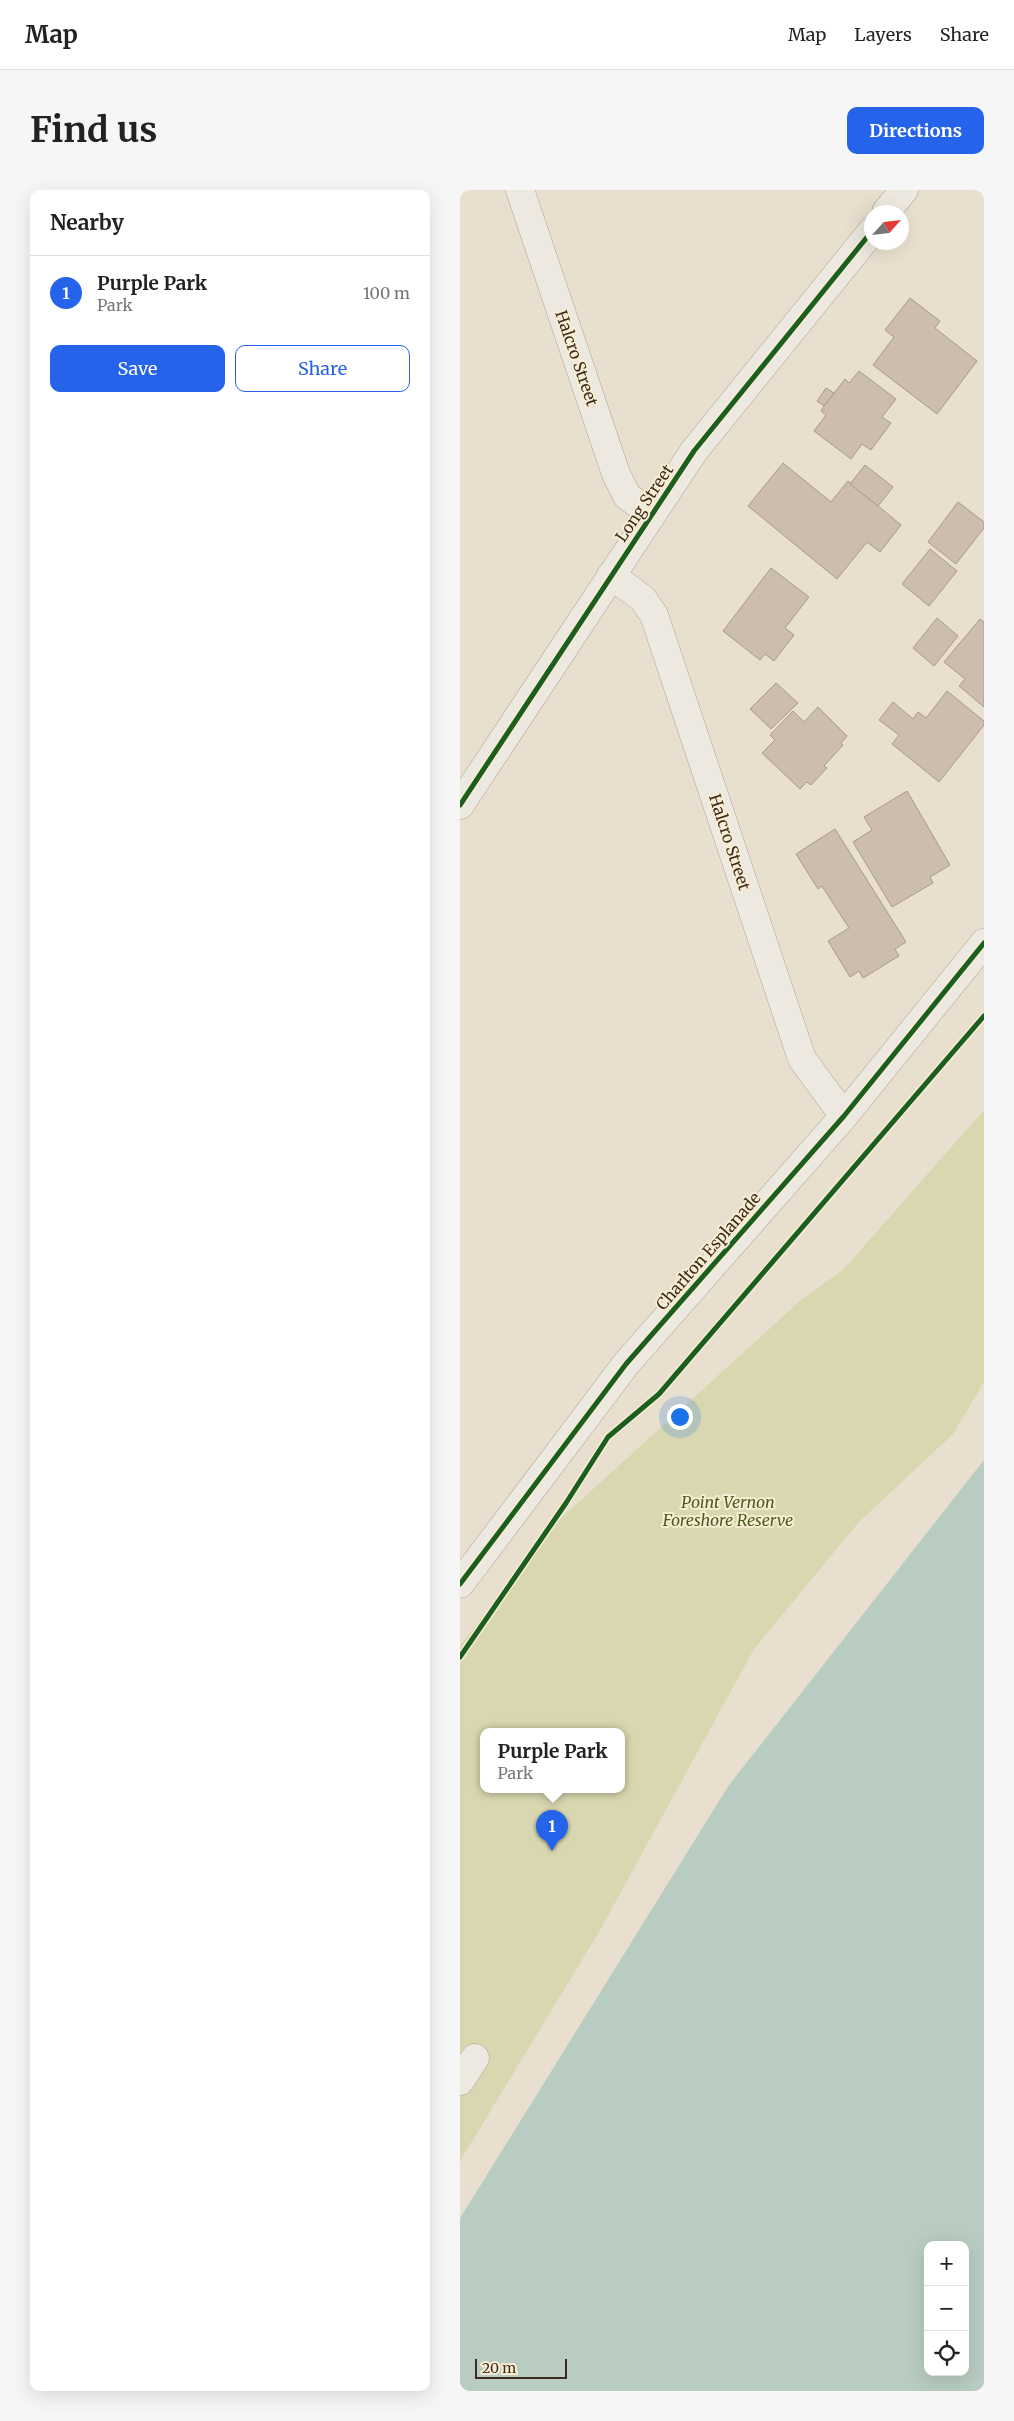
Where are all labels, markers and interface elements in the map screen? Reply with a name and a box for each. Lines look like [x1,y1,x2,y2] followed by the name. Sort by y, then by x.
[25,19,78,50] text: Map
[788,23,826,46] text: Map
[854,23,912,46] text: Layers
[940,23,989,46] text: Share
[847,107,984,154] button: Directions
[30,108,157,152] text: Find us
[864,205,909,250] north arrow
[50,209,124,236] text: Nearby
[97,271,207,295] text: Purple Park
[62,283,70,303] text: 1
[363,283,410,303] text: 100 m
[97,295,133,315] text: Park
[551,307,603,409] street label: Halcro Street
[50,345,225,392] button: Save
[235,345,410,392] button: Share
[611,460,678,546] street label: Long Street
[705,791,755,893] street label: Halcro Street
[651,1188,765,1314] street label: Charlton Esplanade
[667,1404,693,1430] your location
[662,1492,793,1530] park label: Point Vernon Foreshore Reserve
[480,1728,625,1793] popup
[498,1739,608,1763] text: Purple Park
[498,1763,533,1783] text: Park
[536,1810,568,1851] pin: 1
[924,2241,969,2376] map controls
[924,2241,969,2286] button: +
[924,2286,969,2331] button: −
[924,2331,969,2376] button: locate
[475,2356,568,2379] scale bar
[482,2359,516,2377] text: 20 m

